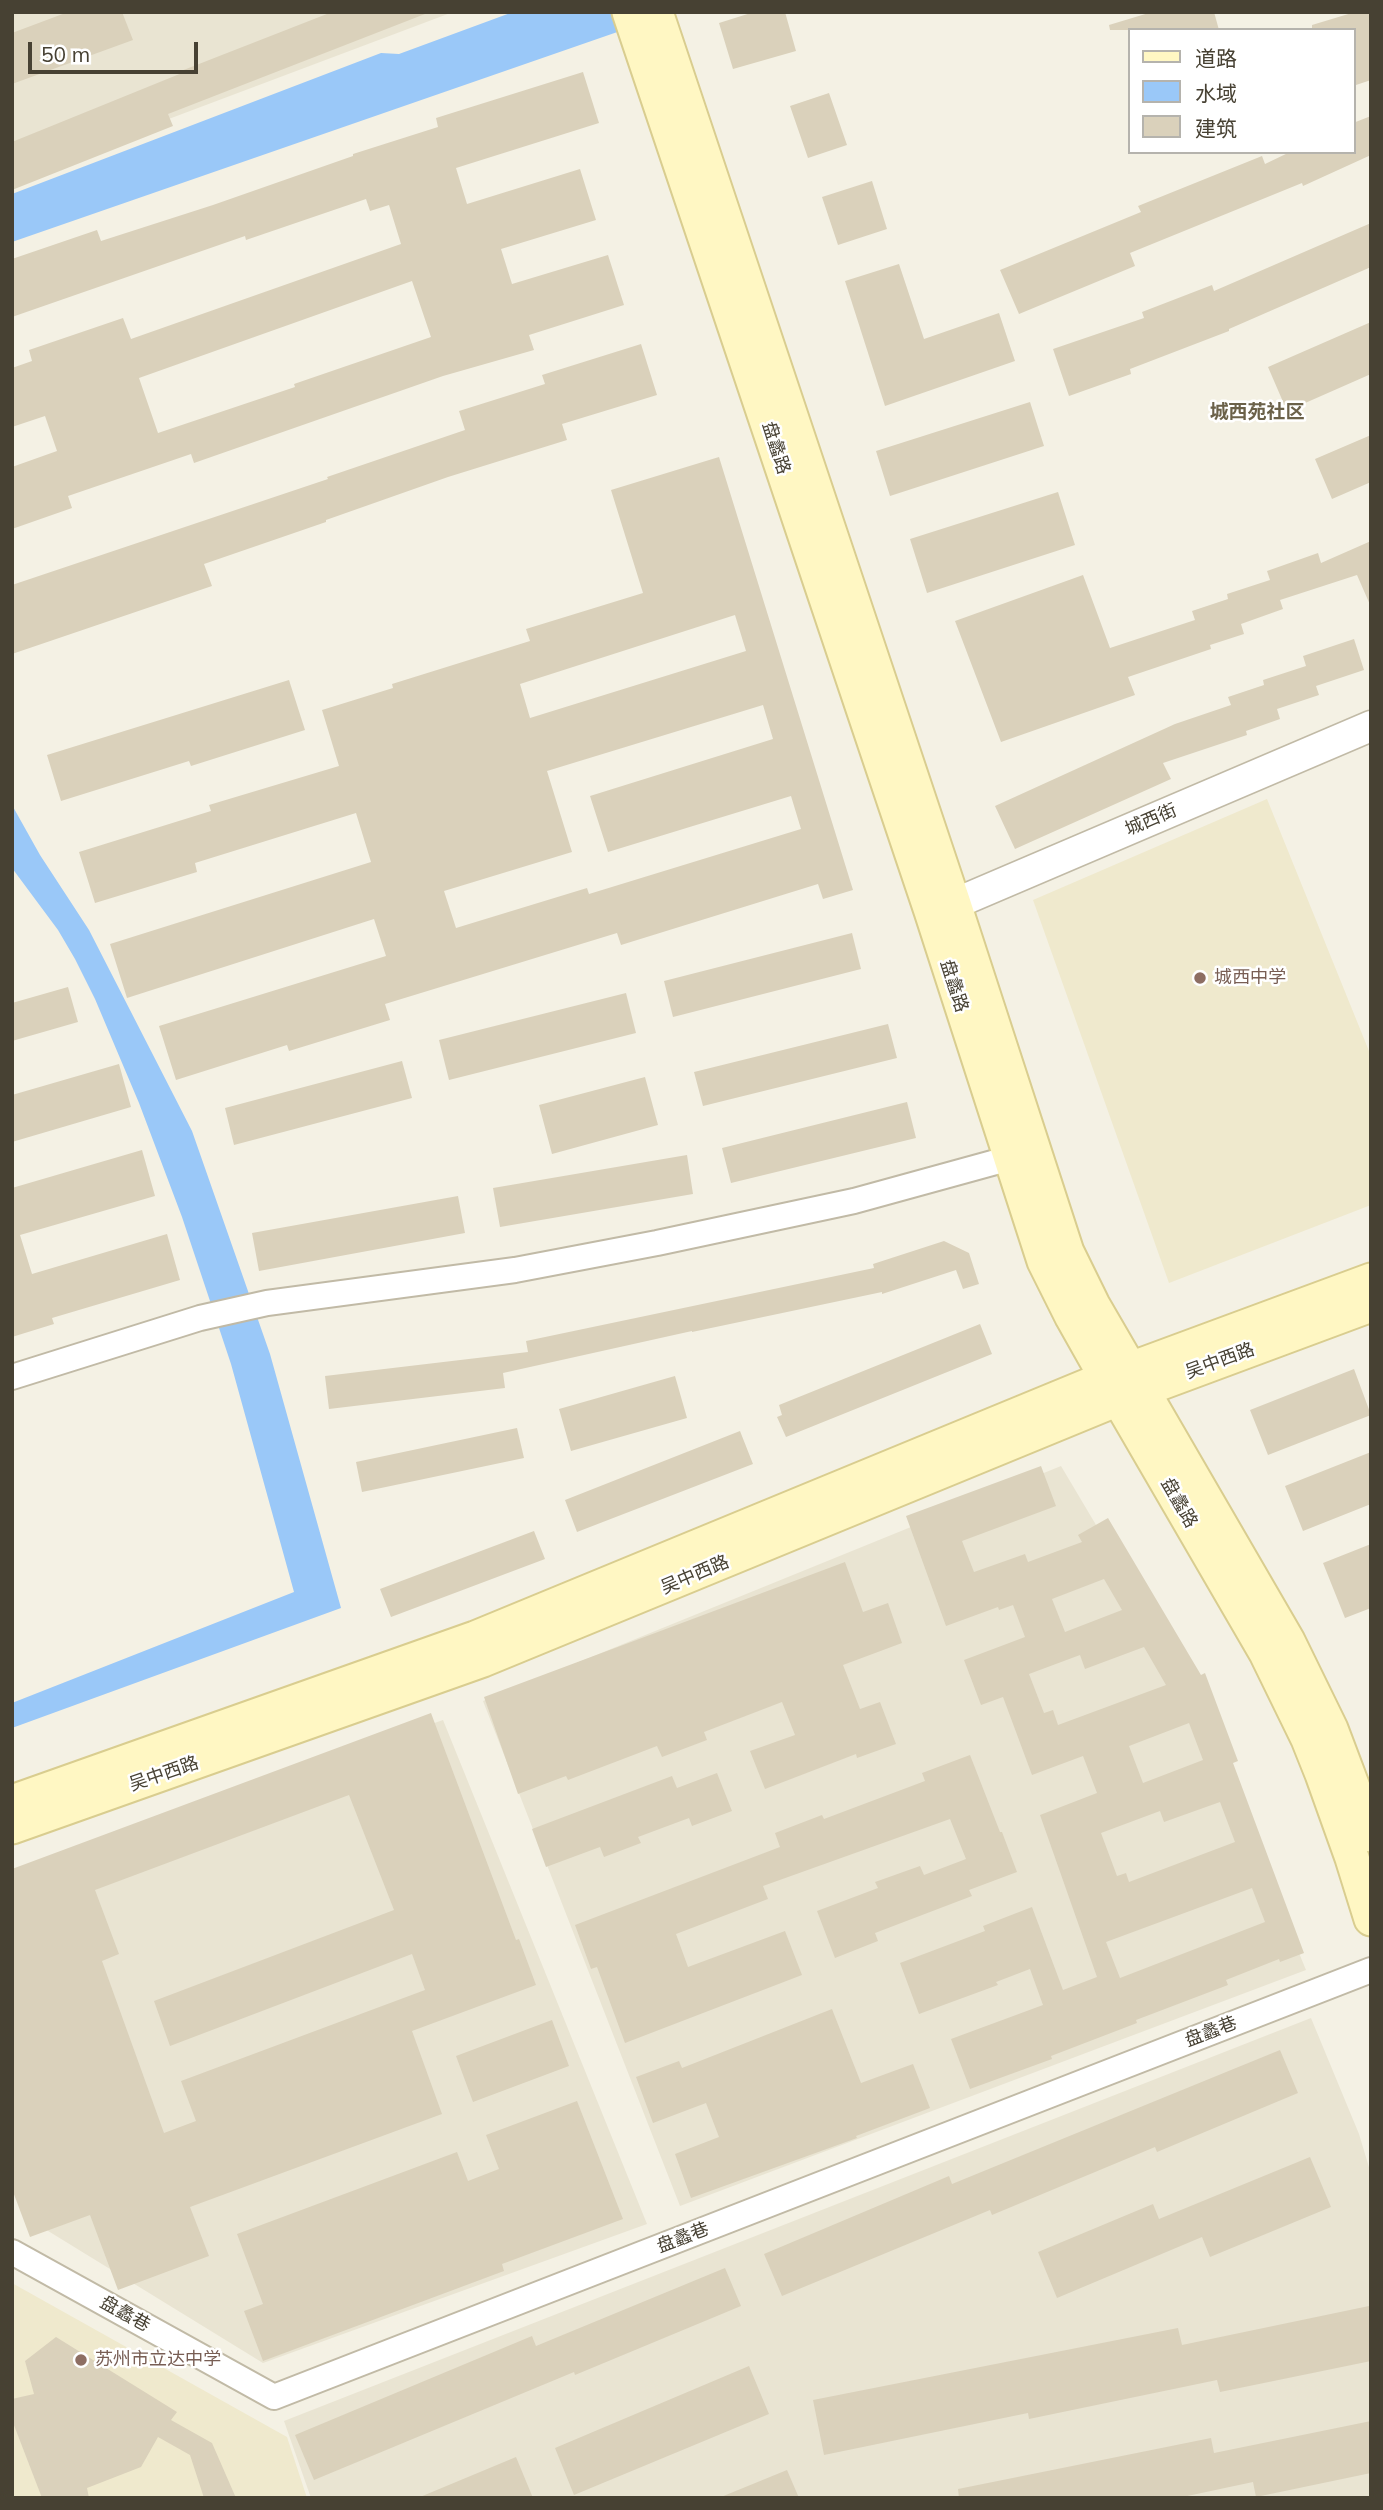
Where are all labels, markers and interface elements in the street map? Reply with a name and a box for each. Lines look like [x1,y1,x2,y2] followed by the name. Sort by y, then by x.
[32,28,201,72] scale bar
[1128,28,1355,154] legend
[41,41,90,67] text: 50 m
[1195,45,1237,71] text: 道路
[1195,80,1237,106] text: 水域
[1195,115,1237,141] text: 建筑
[1210,401,1304,423] district label: 城西苑社区
[757,419,795,477] street label: 盘蠡路
[1122,800,1180,840] street label: 城西街
[935,957,973,1015] street label: 盘蠡路
[1214,967,1286,989] place label: 城西中学
[1192,970,1208,986] marker: 城西中学
[1182,1339,1258,1383] street label: 吴中西路
[1156,1474,1202,1532] street label: 盘蠡路
[658,1551,732,1599] street label: 吴中西路
[126,1752,202,1796] street label: 吴中西路
[1182,2012,1240,2052] street label: 盘蠡巷
[654,2218,712,2258] street label: 盘蠡巷
[96,2291,154,2337] street label: 盘蠡巷
[95,2349,221,2371] place label: 苏州市立达中学
[73,2352,89,2368] marker: 苏州市立达中学

